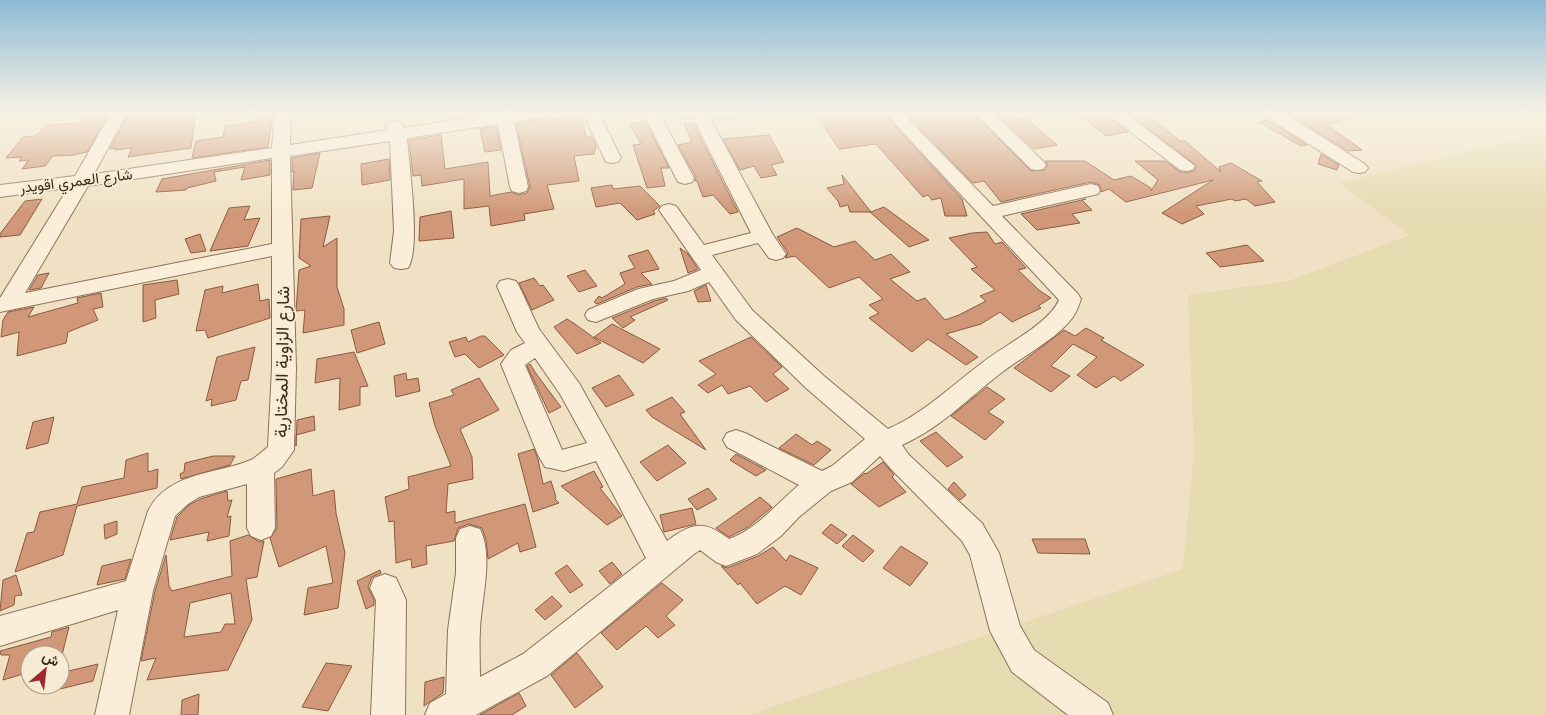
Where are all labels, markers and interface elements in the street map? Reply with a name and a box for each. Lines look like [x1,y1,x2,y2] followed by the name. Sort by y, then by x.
[17,163,134,201] street label: شارع العمري اقويدر
[268,286,297,438] street label: شارع الزاوية المختارية
[20,645,70,695] north arrow
[39,646,63,672] text: ش

